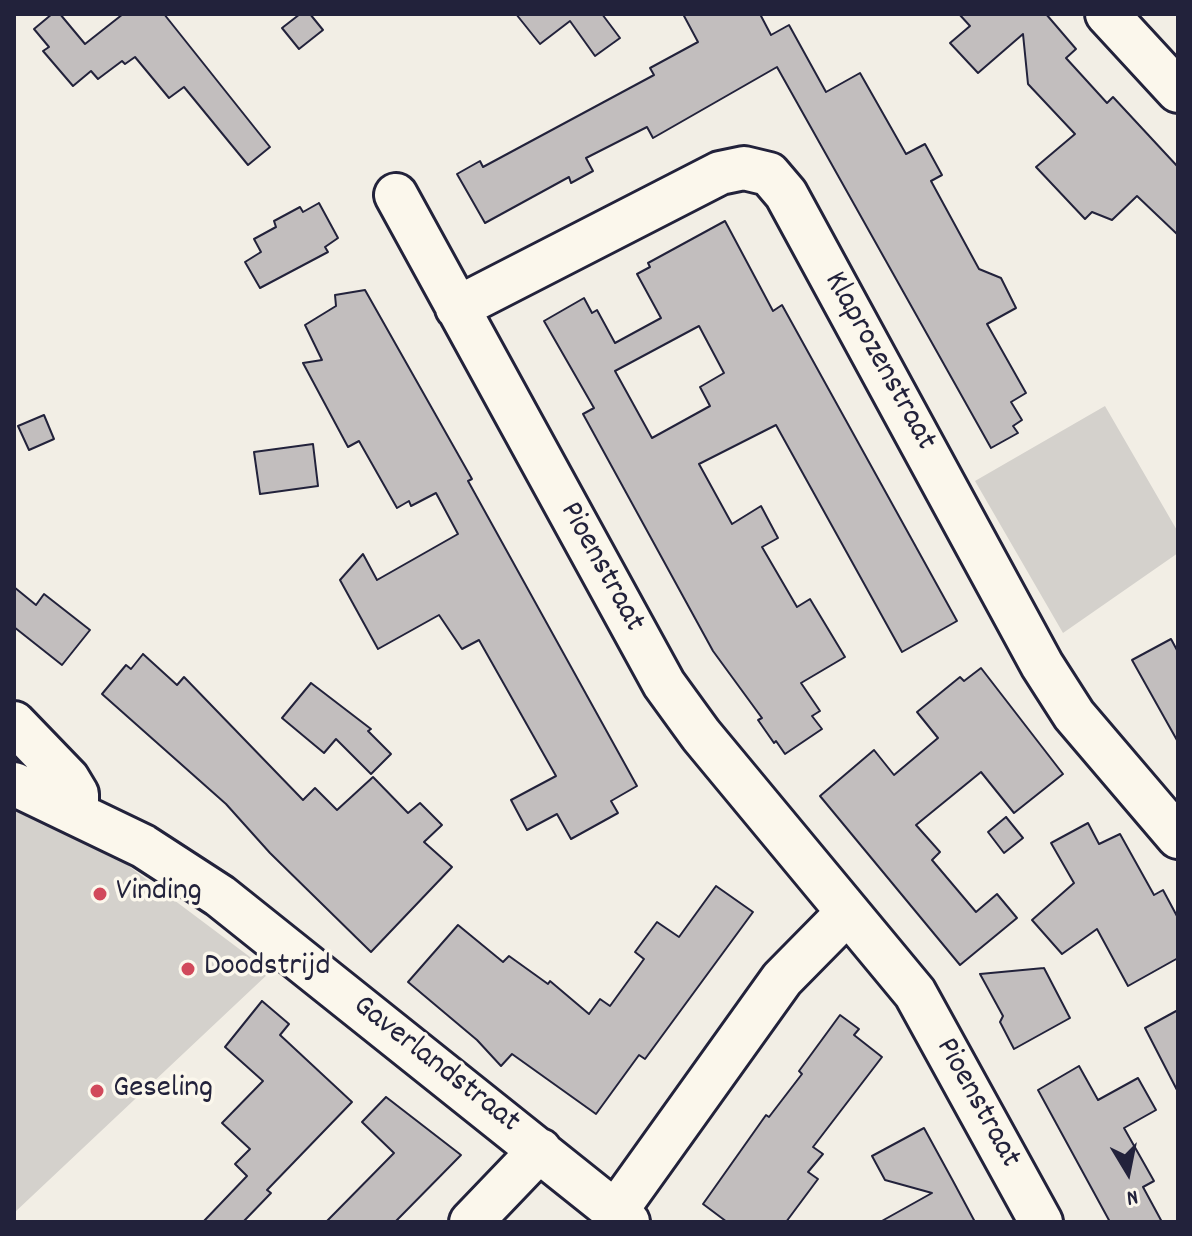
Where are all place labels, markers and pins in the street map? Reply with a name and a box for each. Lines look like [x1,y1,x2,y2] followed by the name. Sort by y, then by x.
[116,875,202,913] place label: Vinding
[91,885,109,903] marker: Vinding
[204,950,330,988] place label: Doodstrijd
[179,960,197,978] marker: Doodstrijd
[113,1072,213,1110] place label: Geseling
[88,1082,106,1100] marker: Geseling

